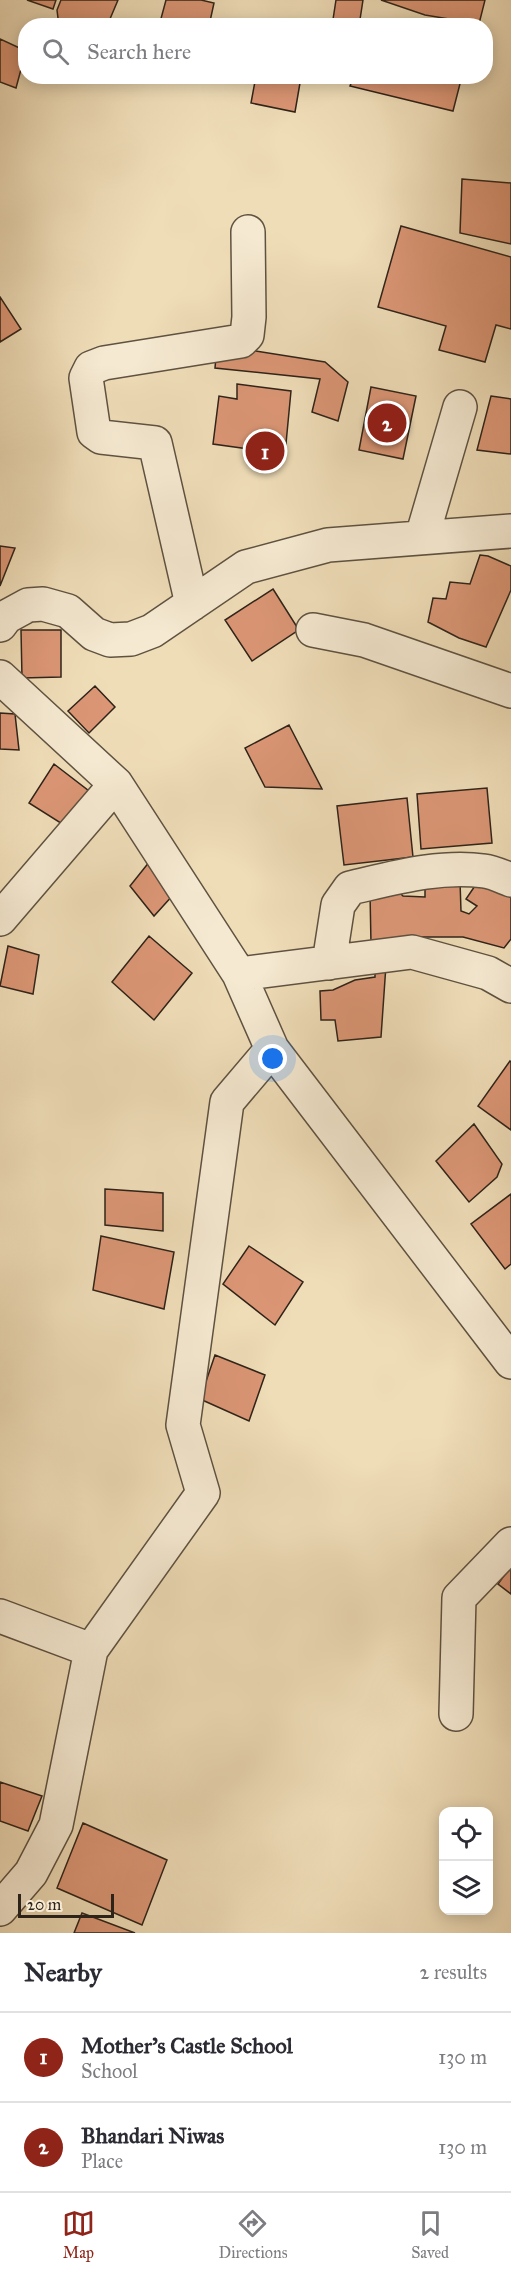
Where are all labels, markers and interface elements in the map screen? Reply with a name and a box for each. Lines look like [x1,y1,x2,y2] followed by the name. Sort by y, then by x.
[18,18,493,84] search box
[39,35,72,68] icon: search
[87,38,191,65] text: Search here
[368,400,406,446] pin: 2
[246,428,284,474] pin: 1
[258,1044,287,1073] your location
[439,1807,493,1915] map controls
[439,1807,493,1861] button: locate
[439,1861,493,1915] button: layers
[18,1891,114,1918] scale bar
[27,1895,61,1914] text: 20 m
[24,1956,102,1988] text: Nearby
[419,1960,487,1984] text: 2 results
[81,2032,293,2059] text: Mother's Castle School
[40,2045,47,2069] text: 1
[438,2045,487,2069] text: 130 m
[81,2059,138,2083] text: School
[81,2122,224,2149] text: Bhandari Niwas
[39,2135,48,2159] text: 2
[438,2135,487,2159] text: 130 m
[81,2149,123,2173] text: Place
[62,2207,95,2262] tab: Map
[219,2207,287,2262] tab: Directions
[411,2207,449,2262] tab: Saved

